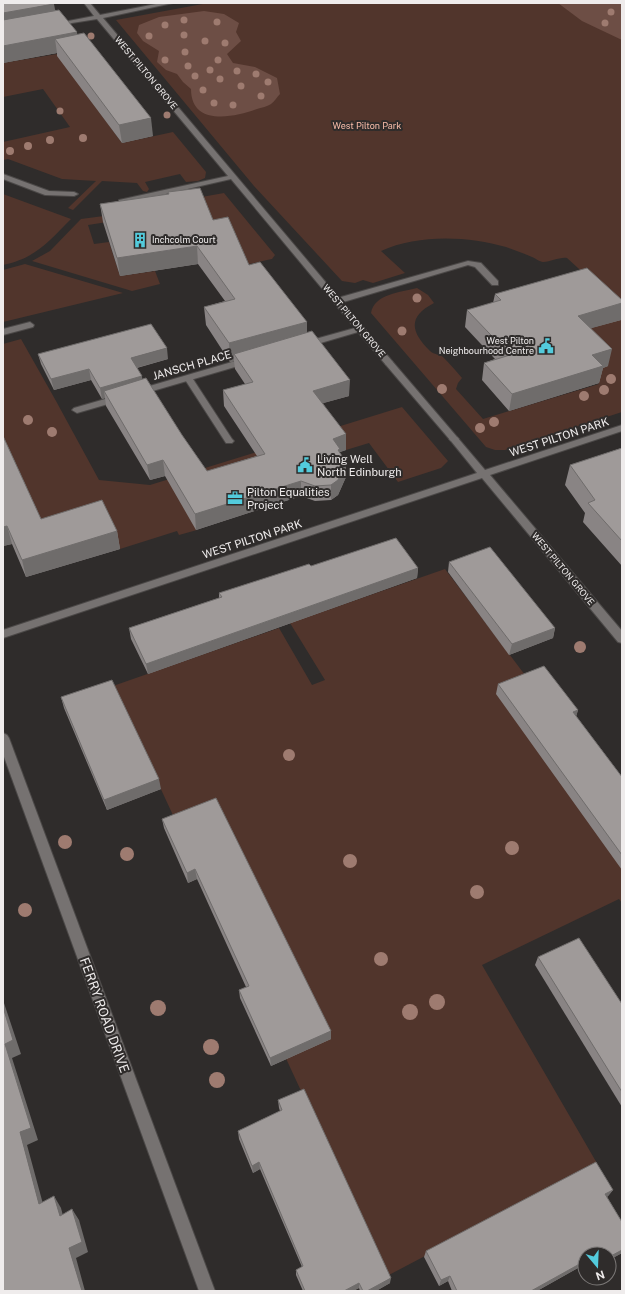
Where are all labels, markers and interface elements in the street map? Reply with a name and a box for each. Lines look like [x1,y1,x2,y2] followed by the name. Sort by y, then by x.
[113,34,180,112] street label: WEST PILTON GROVE
[333,120,401,131] park label: West Pilton Park
[131,231,149,249] building icon: Inchcolm Court
[152,234,216,245] place label: Inchcolm Court
[321,282,388,360] street label: WEST PILTON GROVE
[439,335,534,356] place label: West Pilton Neighbourhood Centre
[537,337,555,355] public building icon: West Pilton Neighbourhood Centre
[151,348,233,382] street label: JANSCH PLACE
[508,415,611,459] street label: WEST PILTON PARK
[317,453,402,478] place label: Living Well North Edinburgh
[296,456,314,474] public building icon: Living Well North Edinburgh
[247,486,330,511] place label: Pilton Equalities Project
[226,489,244,507] office icon: Pilton Equalities Project
[201,517,304,561] street label: WEST PILTON PARK
[530,530,597,608] street label: WEST PILTON GROVE
[77,955,132,1075] street label: FERRY ROAD DRIVE
[577,1246,617,1286] north arrow
[594,1268,606,1283] text: N

